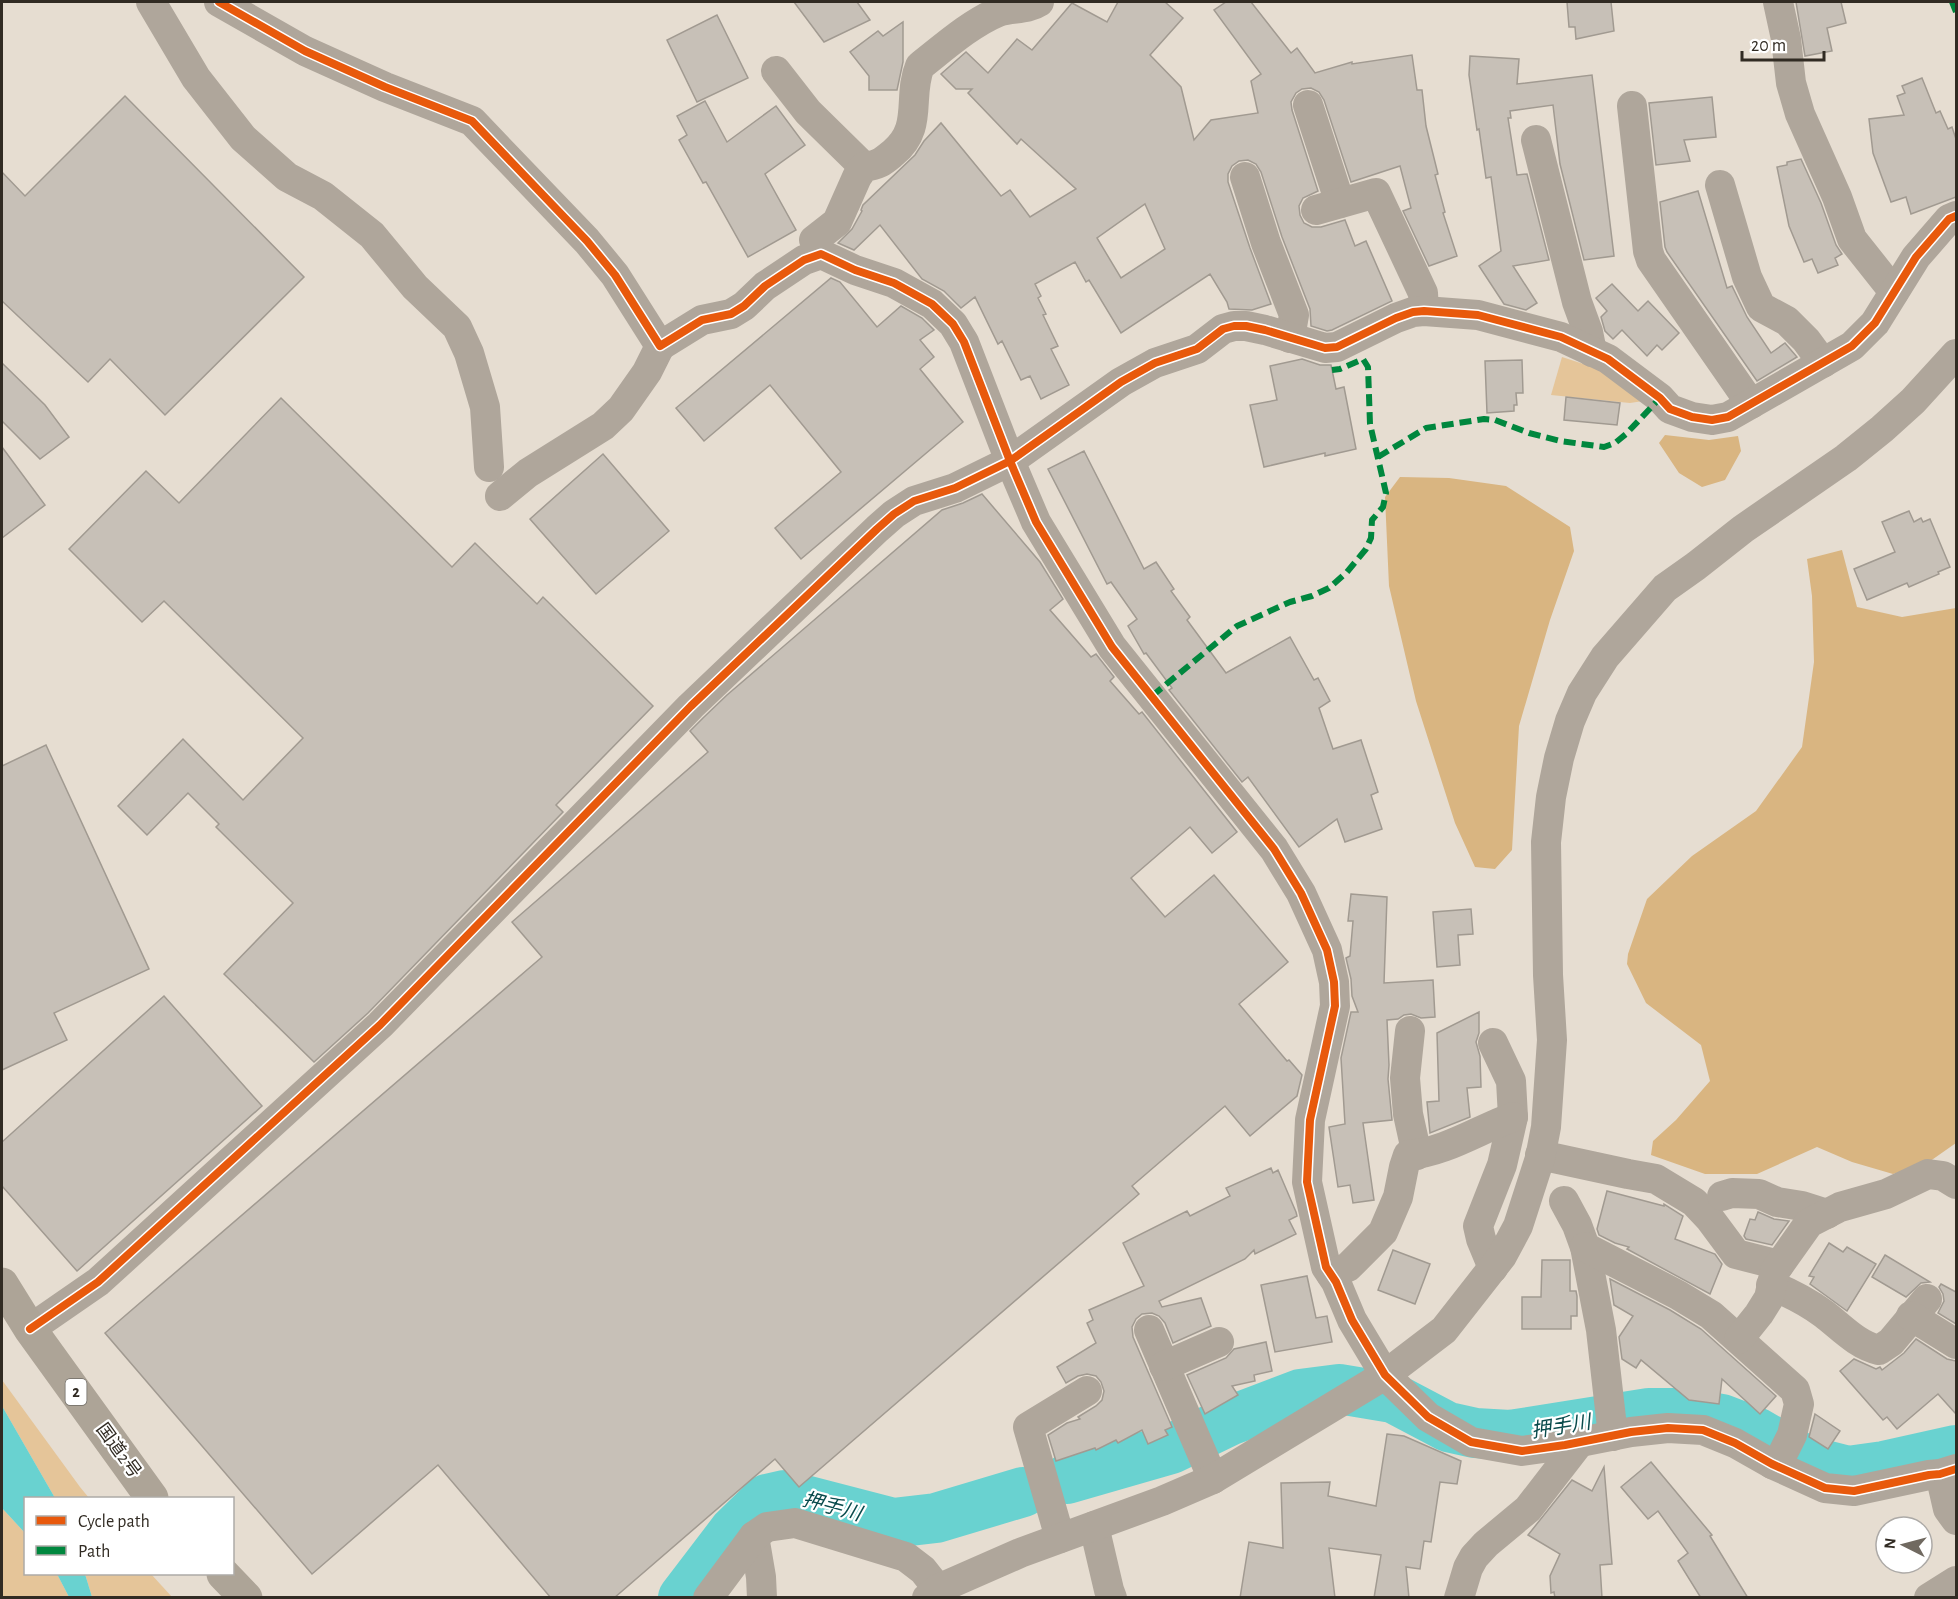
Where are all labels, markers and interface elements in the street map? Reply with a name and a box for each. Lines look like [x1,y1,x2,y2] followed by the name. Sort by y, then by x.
[1742,24,1824,62] scale bar
[1751,37,1786,55] text: 20 m
[66,1379,86,1405] road number: 2
[1530,1411,1594,1442] water label: 押手川
[92,1419,145,1481] street label: 国道2号
[800,1489,866,1525] water label: 押手川
[24,1497,234,1575] legend
[78,1513,150,1531] text: Cycle path
[1874,1515,1934,1575] north arrow
[1882,1537,1899,1550] text: N
[78,1543,110,1561] text: Path

